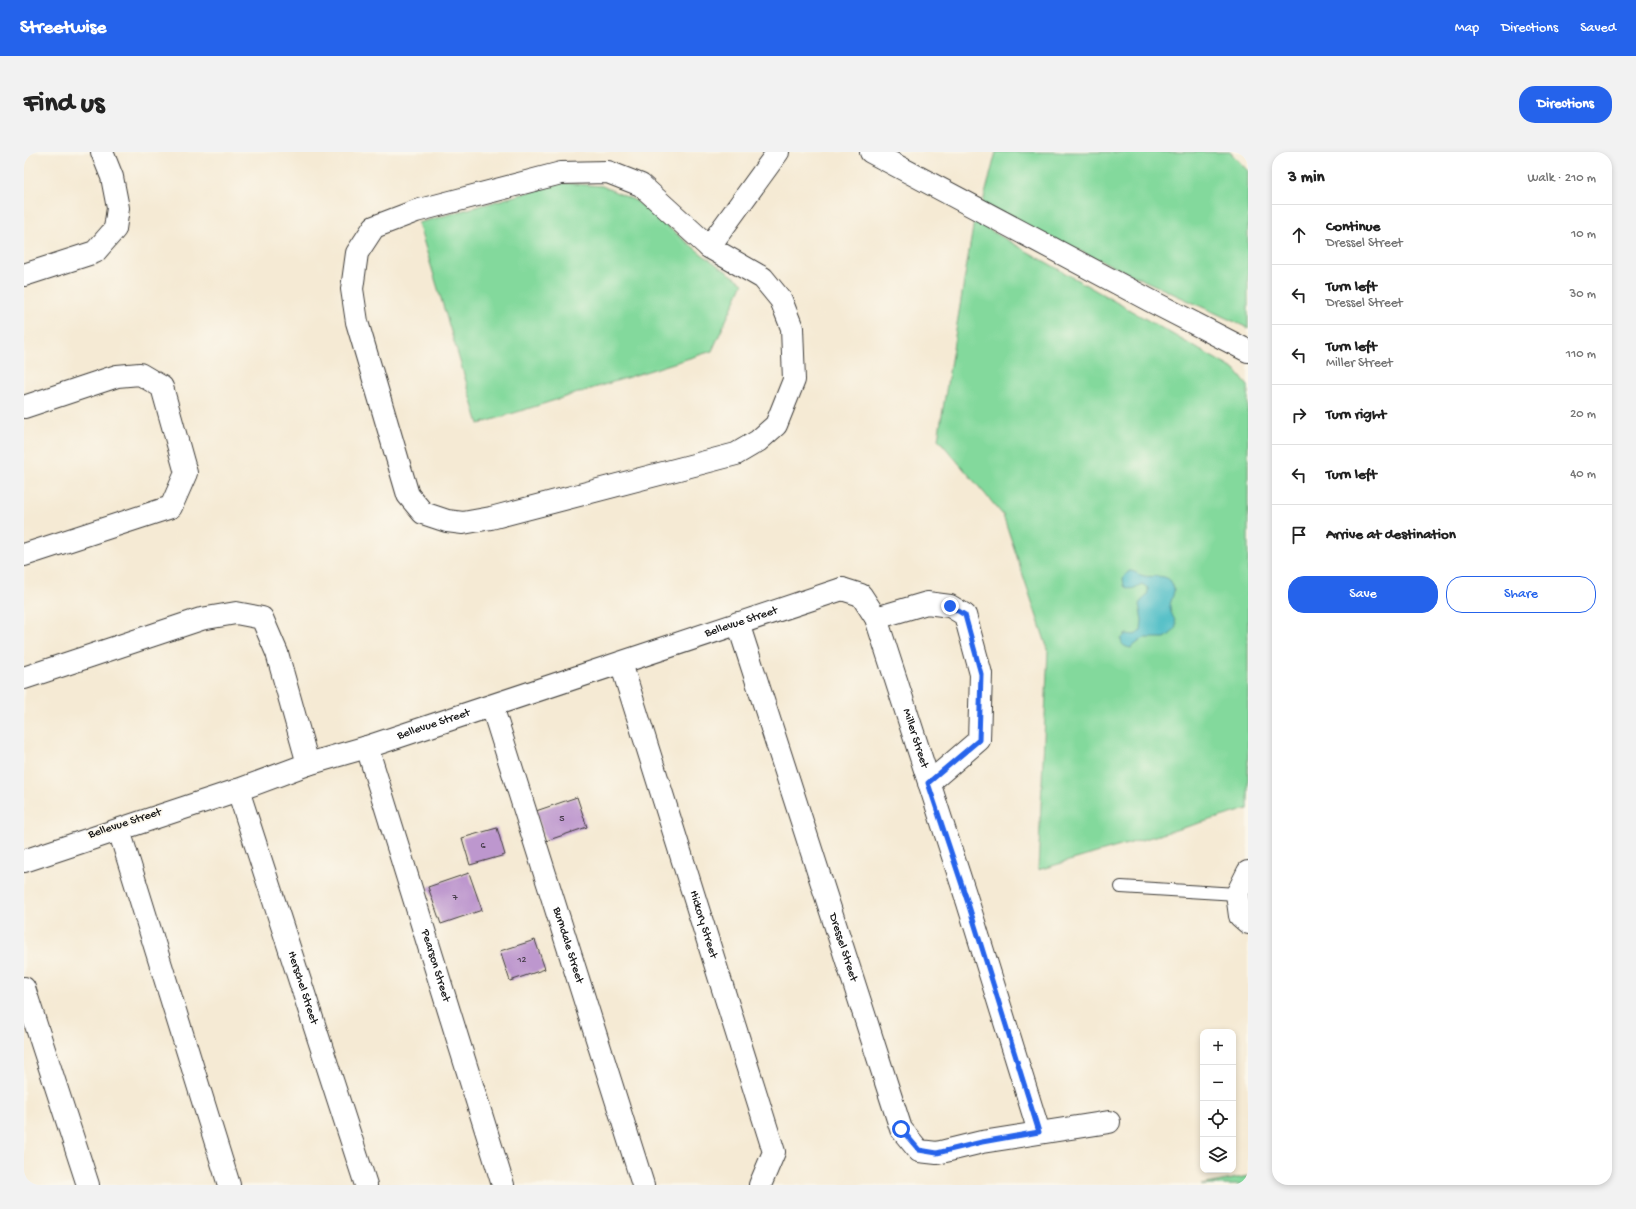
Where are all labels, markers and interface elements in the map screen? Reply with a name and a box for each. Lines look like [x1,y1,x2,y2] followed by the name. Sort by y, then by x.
[20,17,106,40] text: Streetwise
[1455,20,1479,37] text: Map
[1501,20,1558,37] text: Directions
[1580,20,1616,37] text: Saved
[1519,86,1612,123] button: Directions
[24,88,104,121] text: Find us
[1288,168,1325,188] text: 3 min
[1528,171,1596,186] text: Walk · 210 m
[1326,218,1380,236] text: Continue
[1288,224,1310,246] icon: ahead
[1571,227,1596,242] text: 10 m
[1326,236,1403,251] text: Dressel Street
[1326,278,1377,296] text: Turn left
[1288,284,1310,306] icon: left
[1570,287,1596,302] text: 30 m
[1326,296,1403,311] text: Dressel Street
[1326,338,1377,356] text: Turn left
[1288,344,1310,366] icon: left
[1566,347,1596,362] text: 110 m
[1326,356,1393,371] text: Miller Street
[1288,404,1310,426] icon: right
[1326,406,1386,424] text: Turn right
[1570,407,1596,422] text: 20 m
[1288,464,1310,486] icon: left
[1326,466,1377,484] text: Turn left
[1570,467,1596,482] text: 40 m
[1288,524,1310,546] icon: arrive
[1326,526,1456,544] text: Arrive at destination
[1288,576,1438,613] button: Save
[1446,576,1596,613] button: Share
[941,597,959,615] route end
[702,604,781,641] street label: Bellevue Street
[395,706,473,744] street label: Bellevue Street
[899,707,931,771] street label: Miller Street
[86,805,164,843] street label: Bellevue Street
[559,813,565,825] house number: 5
[480,840,486,852] house number: 6
[686,889,720,961] street label: Hickory Street
[451,892,458,904] house number: 7
[549,905,586,986] street label: Burndale Street
[825,911,860,984] street label: Dressel Street
[417,927,453,1005] street label: Pearson Street
[284,950,321,1027] street label: Herschel Street
[517,954,527,966] house number: 12
[1200,1029,1236,1173] map controls
[1200,1029,1236,1065] button: +
[1200,1065,1236,1101] button: −
[1200,1101,1236,1137] button: locate
[892,1120,910,1138] route start
[1200,1137,1236,1173] button: layers

